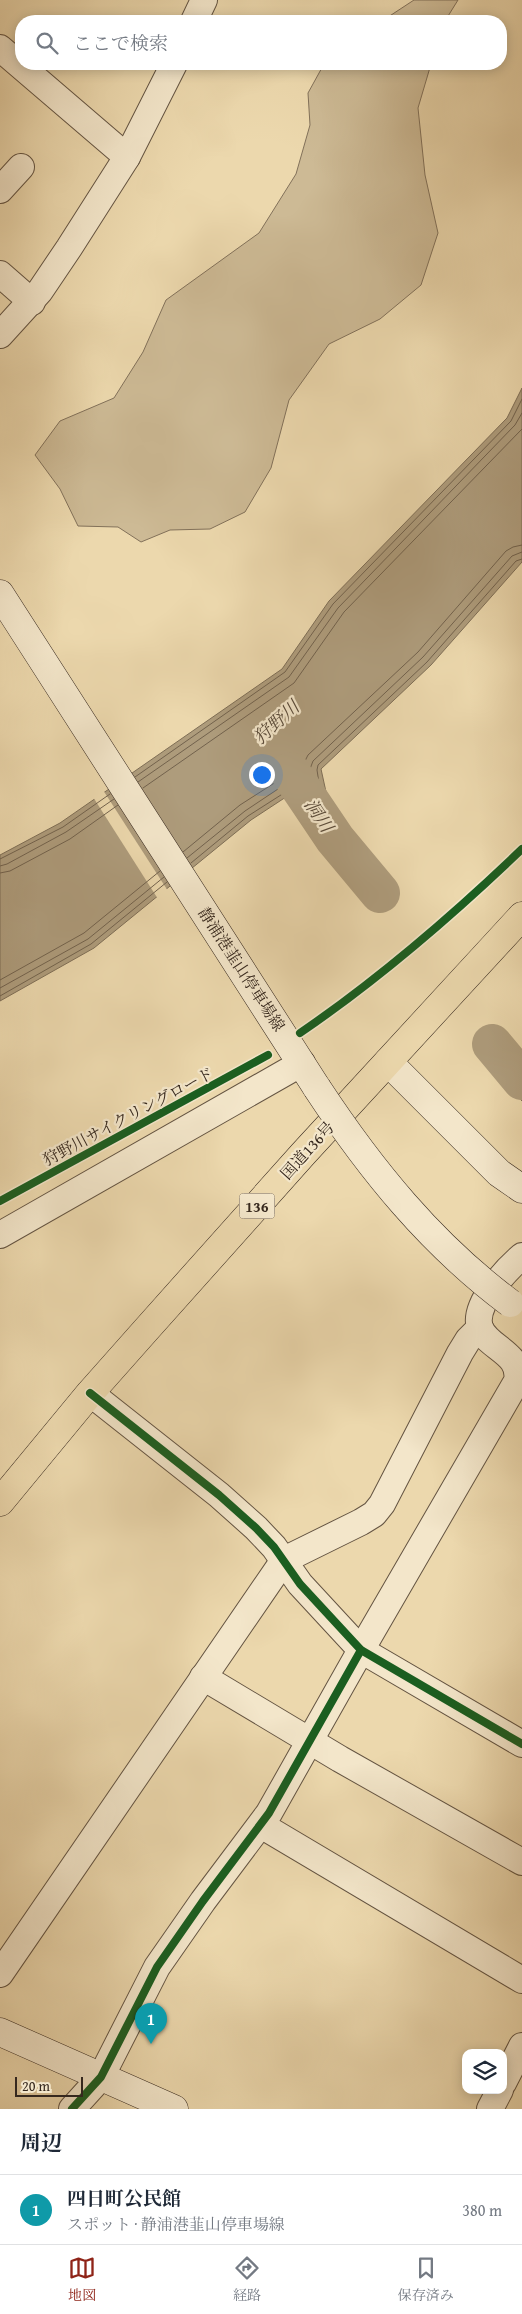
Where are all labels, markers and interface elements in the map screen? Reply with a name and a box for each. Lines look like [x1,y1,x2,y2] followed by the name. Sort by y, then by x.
[15,15,507,70] search box
[33,29,61,57] icon: search
[73,29,168,57] text: ここで検索
[247,693,307,750] water label: 狩野川
[249,762,275,788] your location
[298,793,341,839] water label: 洞川
[193,902,291,1036] street label: 静浦港韮山停車場線
[38,1061,218,1171] street label: 狩野川サイクリングロード
[274,1116,340,1184] street label: 国道136号
[240,1194,274,1218] road number: 136
[135,2003,167,2044] pin: 1
[462,2049,507,2094] map controls
[462,2049,507,2094] button: layers
[15,2074,82,2097] scale bar
[22,2076,50,2096] text: 20 m
[20,2127,62,2158] text: 周辺
[67,2184,181,2212] text: 四日町公民館
[32,2198,40,2222] text: 1
[462,2198,502,2222] text: 380 m
[67,2212,285,2236] text: スポット · 静浦港韮山停車場線
[68,2254,96,2305] tab: 地図
[233,2254,261,2305] tab: 経路
[398,2254,454,2305] tab: 保存済み

